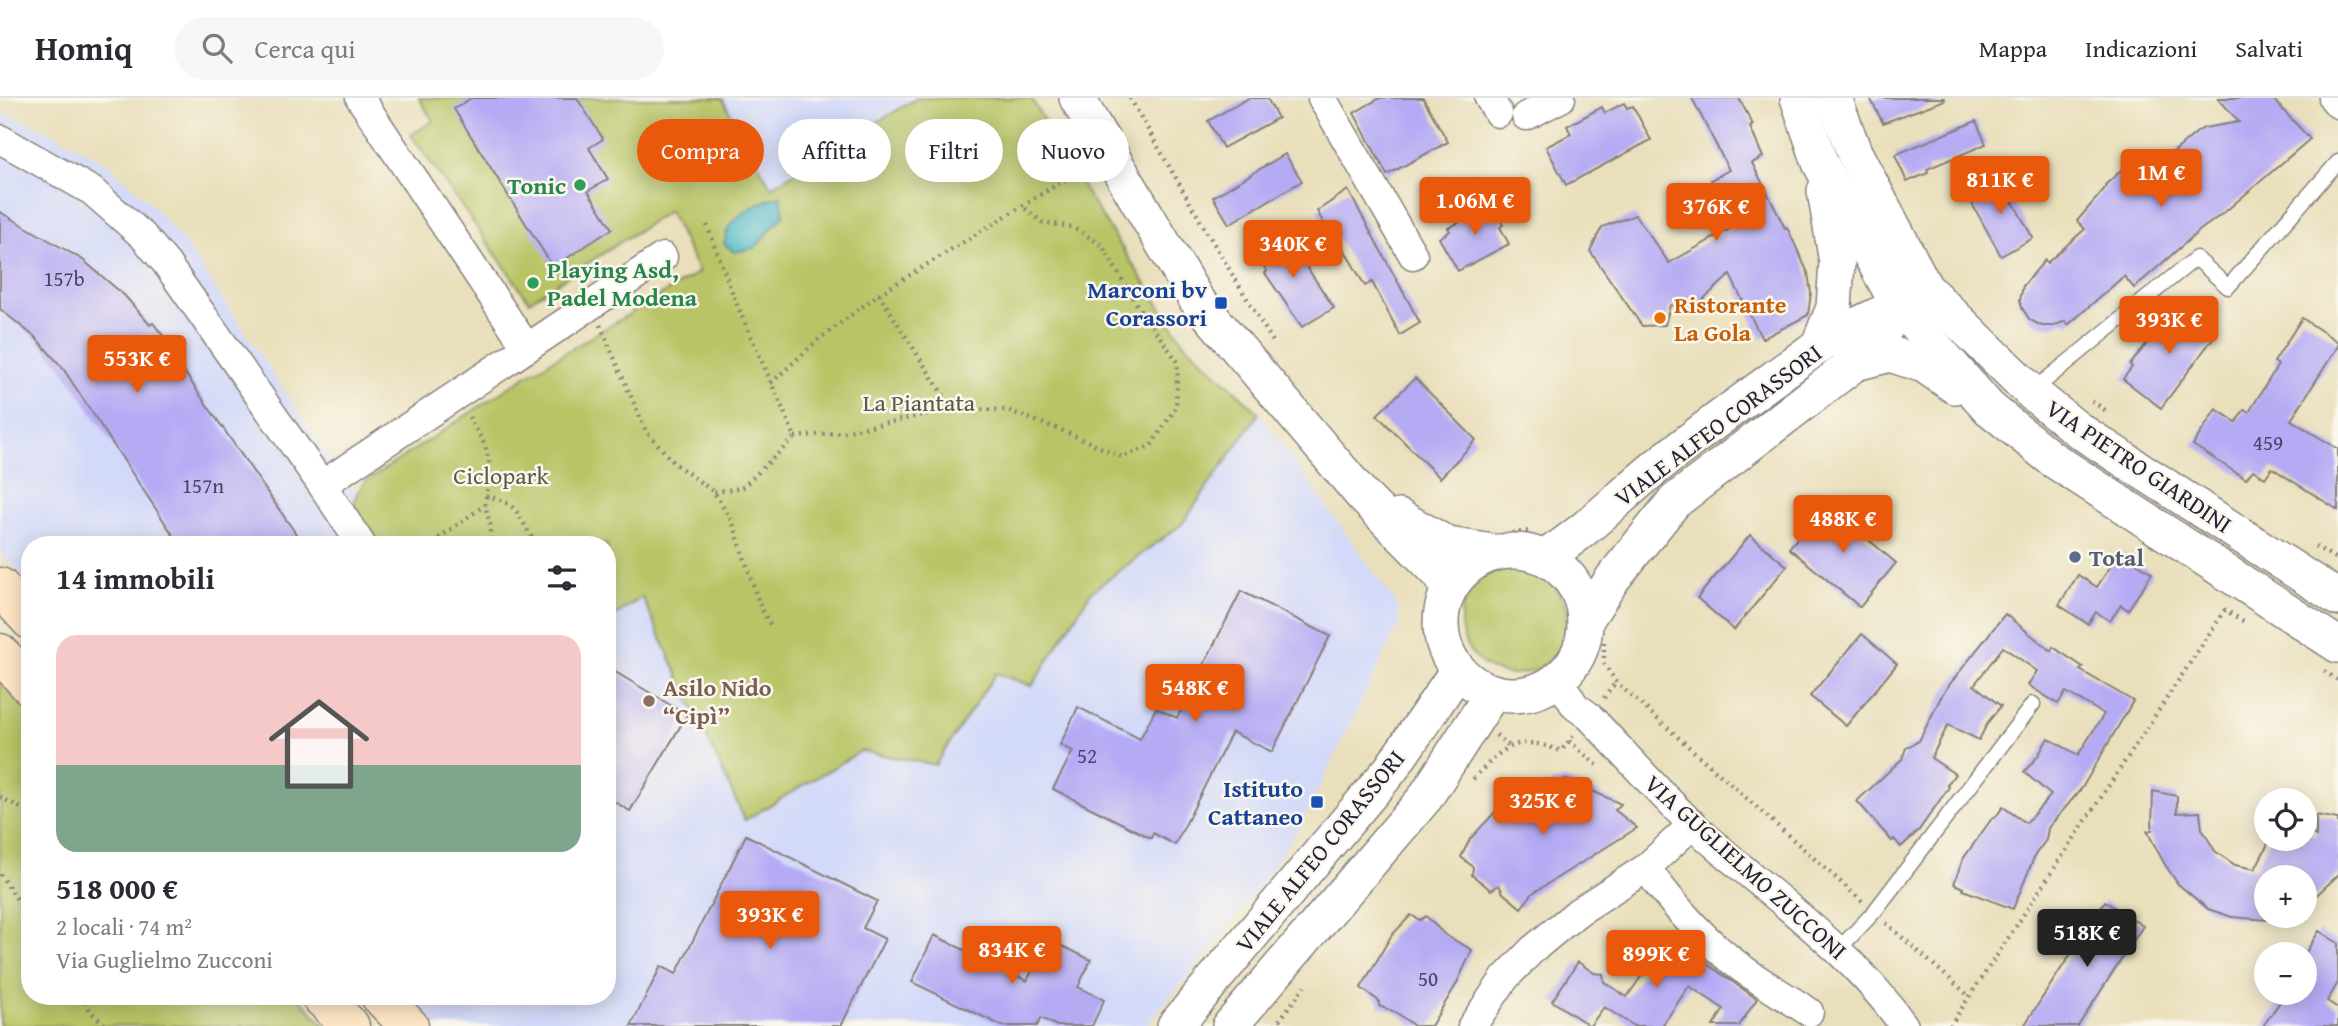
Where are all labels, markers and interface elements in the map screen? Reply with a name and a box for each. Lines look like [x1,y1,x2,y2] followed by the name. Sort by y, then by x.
[174,17,664,80] search box
[35,24,132,72] text: Homiq
[198,29,236,67] icon: search
[254,29,356,68] text: Cerca qui
[1979,31,2047,66] text: Mappa
[2085,31,2197,66] text: Indicazioni
[2235,31,2303,66] text: Salvati
[637,119,764,182] chip: Compra
[778,119,891,182] chip: Affitta
[905,119,1003,182] chip: Filtri
[1017,119,1129,182] chip: Nuovo
[2120,150,2202,209] pin: 1M €
[2137,155,2185,188] text: 1M €
[1943,156,2057,216] pin: 811K €
[1966,162,2034,195] text: 811K €
[507,168,566,203] place label: Tonic
[572,177,588,193] marker: Tonic
[1410,178,1540,237] pin: 1.06M €
[1435,183,1515,216] text: 1.06M €
[1659,184,1773,243] pin: 376K €
[1682,189,1750,222] text: 376K €
[1236,220,1350,280] pin: 340K €
[1259,226,1327,259] text: 340K €
[547,252,698,315] place label: Playing Asd, Padel Modena
[43,263,85,294] house number: 157b
[1087,272,1208,335] place label: Marconi bv Corassori
[525,275,541,291] marker: Playing Asd, Padel Modena
[1674,287,1787,350] place label: Ristorante La Gola
[1213,295,1229,311] marker: Marconi bv Corassori
[2112,296,2226,356] pin: 393K €
[2135,302,2203,335] text: 393K €
[1652,310,1668,326] marker: Ristorante La Gola
[1607,335,1829,515] street label: VIALE ALFEO CORASSORI
[80,336,194,395] pin: 553K €
[103,341,171,374] text: 553K €
[863,385,976,420] park label: La Piantata
[2039,391,2239,541] street label: VIA PIETRO GIARDINI
[2253,427,2283,458] house number: 459
[453,458,550,493] park label: Ciclopark
[182,470,224,501] house number: 157n
[1786,496,1900,555] pin: 488K €
[1809,501,1877,534] text: 488K €
[2089,540,2144,575] place label: Total
[2067,549,2083,565] marker: Total
[56,556,215,600] text: 14 immobili
[543,559,581,597] icon: filters
[1138,664,1252,724] pin: 548K €
[663,670,772,733] place label: Asilo Nido “Cipì”
[1161,670,1229,703] text: 548K €
[256,681,382,807] icon: home
[641,693,657,709] marker: Asilo Nido “Cipì”
[1077,740,1097,771] house number: 52
[1227,742,1413,960] street label: VIALE ALFEO CORASSORI
[1637,766,1855,968] street label: VIA GUGLIELMO ZUCCONI
[1208,771,1303,834] place label: Istituto Cattaneo
[1486,778,1600,837] pin: 325K €
[1509,783,1577,816] text: 325K €
[2254,788,2317,1005] map controls
[2254,788,2317,851] button: locate
[1309,794,1325,810] marker: Istituto Cattaneo
[2254,865,2317,928] button: +
[56,866,178,910] text: 518 000 €
[713,892,827,951] pin: 393K €
[736,897,804,930] text: 393K €
[56,910,192,943] text: 2 locali · 74 m²
[2030,910,2144,969] pin: 518K €
[2053,915,2121,948] text: 518K €
[955,926,1069,986] pin: 834K €
[1599,930,1713,990] pin: 899K €
[978,932,1046,965] text: 834K €
[1622,936,1690,969] text: 899K €
[2254,942,2317,1005] button: −
[56,943,273,976] text: Via Guglielmo Zucconi
[1418,963,1438,994] house number: 50

